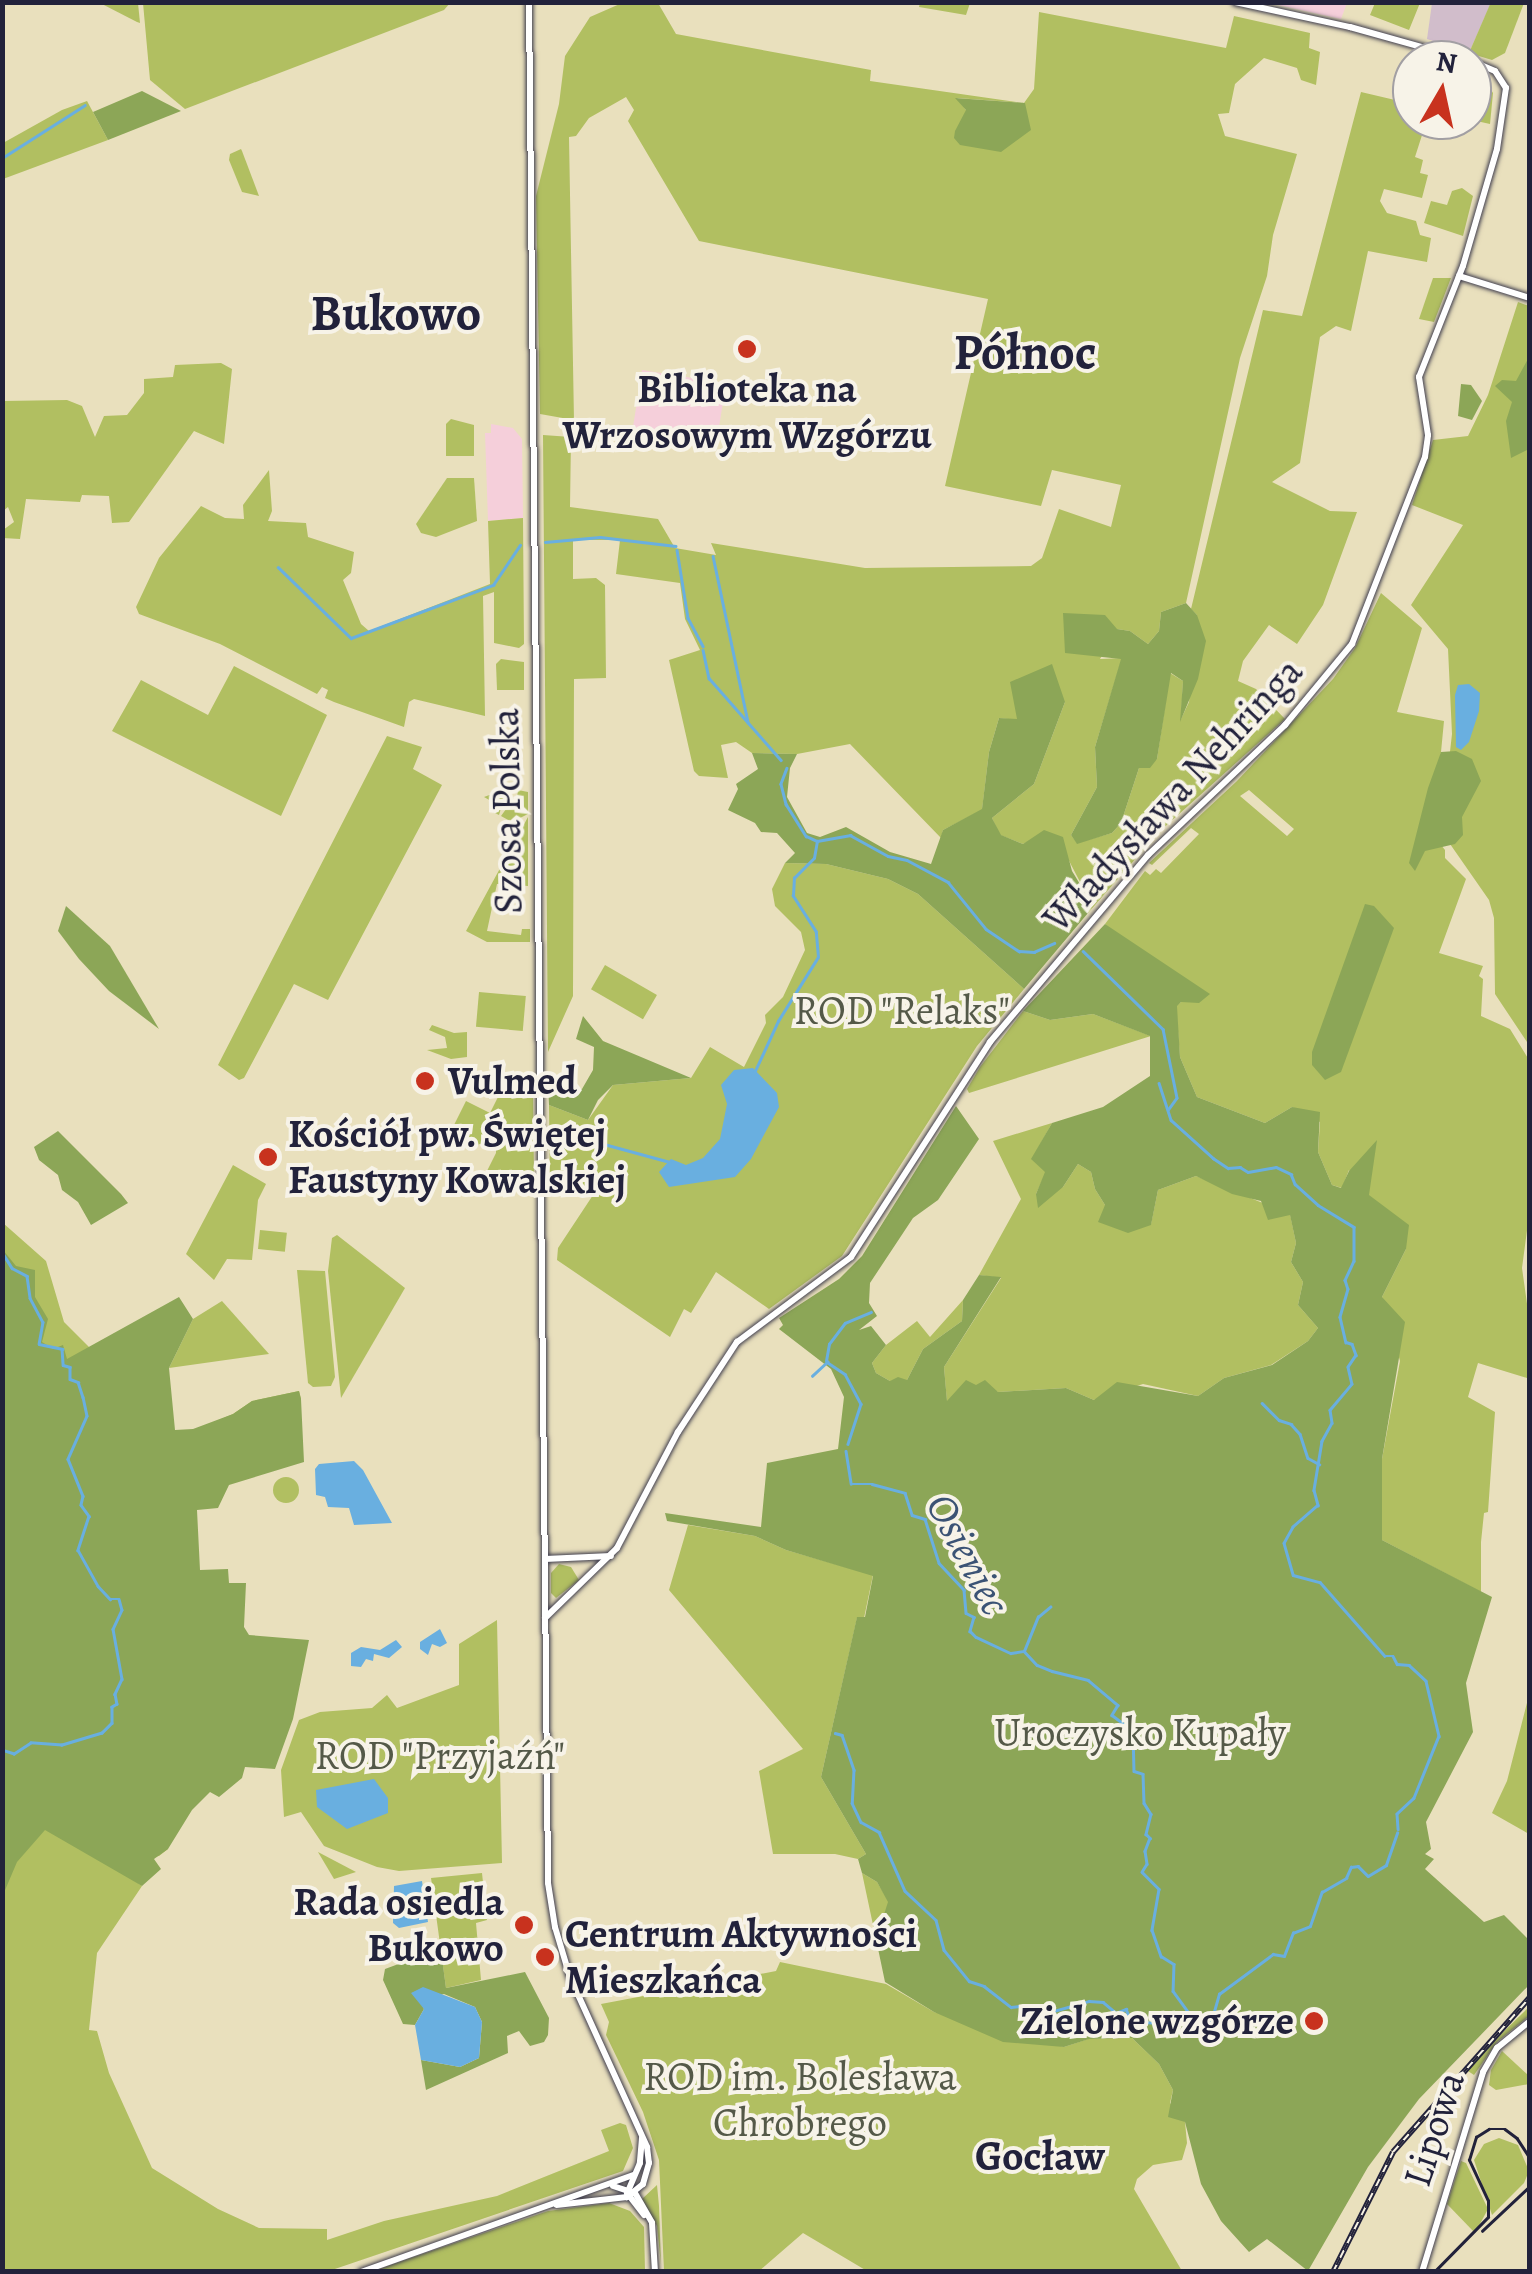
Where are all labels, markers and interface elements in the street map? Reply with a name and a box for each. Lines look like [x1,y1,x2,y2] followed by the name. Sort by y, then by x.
[1392,40,1492,140] north arrow
[1433,42,1459,83] text: N
[311,284,481,344] district label: Bukowo
[954,323,1096,383] district label: Północ
[736,338,758,360] marker: Biblioteka na Wrzosowym Wzgórzu
[562,365,932,459] place label: Biblioteka na Wrzosowym Wzgórzu
[1033,648,1313,942] street label: Władysława Nehringa
[481,708,533,914] street label: Szosa Polska
[793,987,1011,1035] park label: ROD "Relaks"
[448,1057,577,1105] place label: Vulmed
[412,1068,438,1094] marker: Vulmed
[288,1110,626,1204] place label: Kościół pw. Świętej Faustyny Kowalskiej
[257,1146,279,1168] marker: Kościół pw. Świętej Faustyny Kowalskiej
[915,1485,1021,1623] water label: Osieniec
[994,1709,1286,1757] park label: Uroczysko Kupały
[314,1732,566,1780] park label: ROD "Przyjaźń"
[293,1878,504,1972] place label: Rada osiedla Bukowo
[565,1910,917,2004] place label: Centrum Aktywności Mieszkańca
[513,1914,535,1936] marker: Rada osiedla Bukowo
[534,1946,556,1968] marker: Centrum Aktywności Mieszkańca
[1020,1997,1294,2045] place label: Zielone wzgórze
[1303,2010,1325,2032] marker: Zielone wzgórze
[643,2053,957,2147] park label: ROD im. Bolesława Chrobrego
[1393,2065,1475,2193] street label: Lipowa
[975,2131,1105,2181] district label: Gocław

